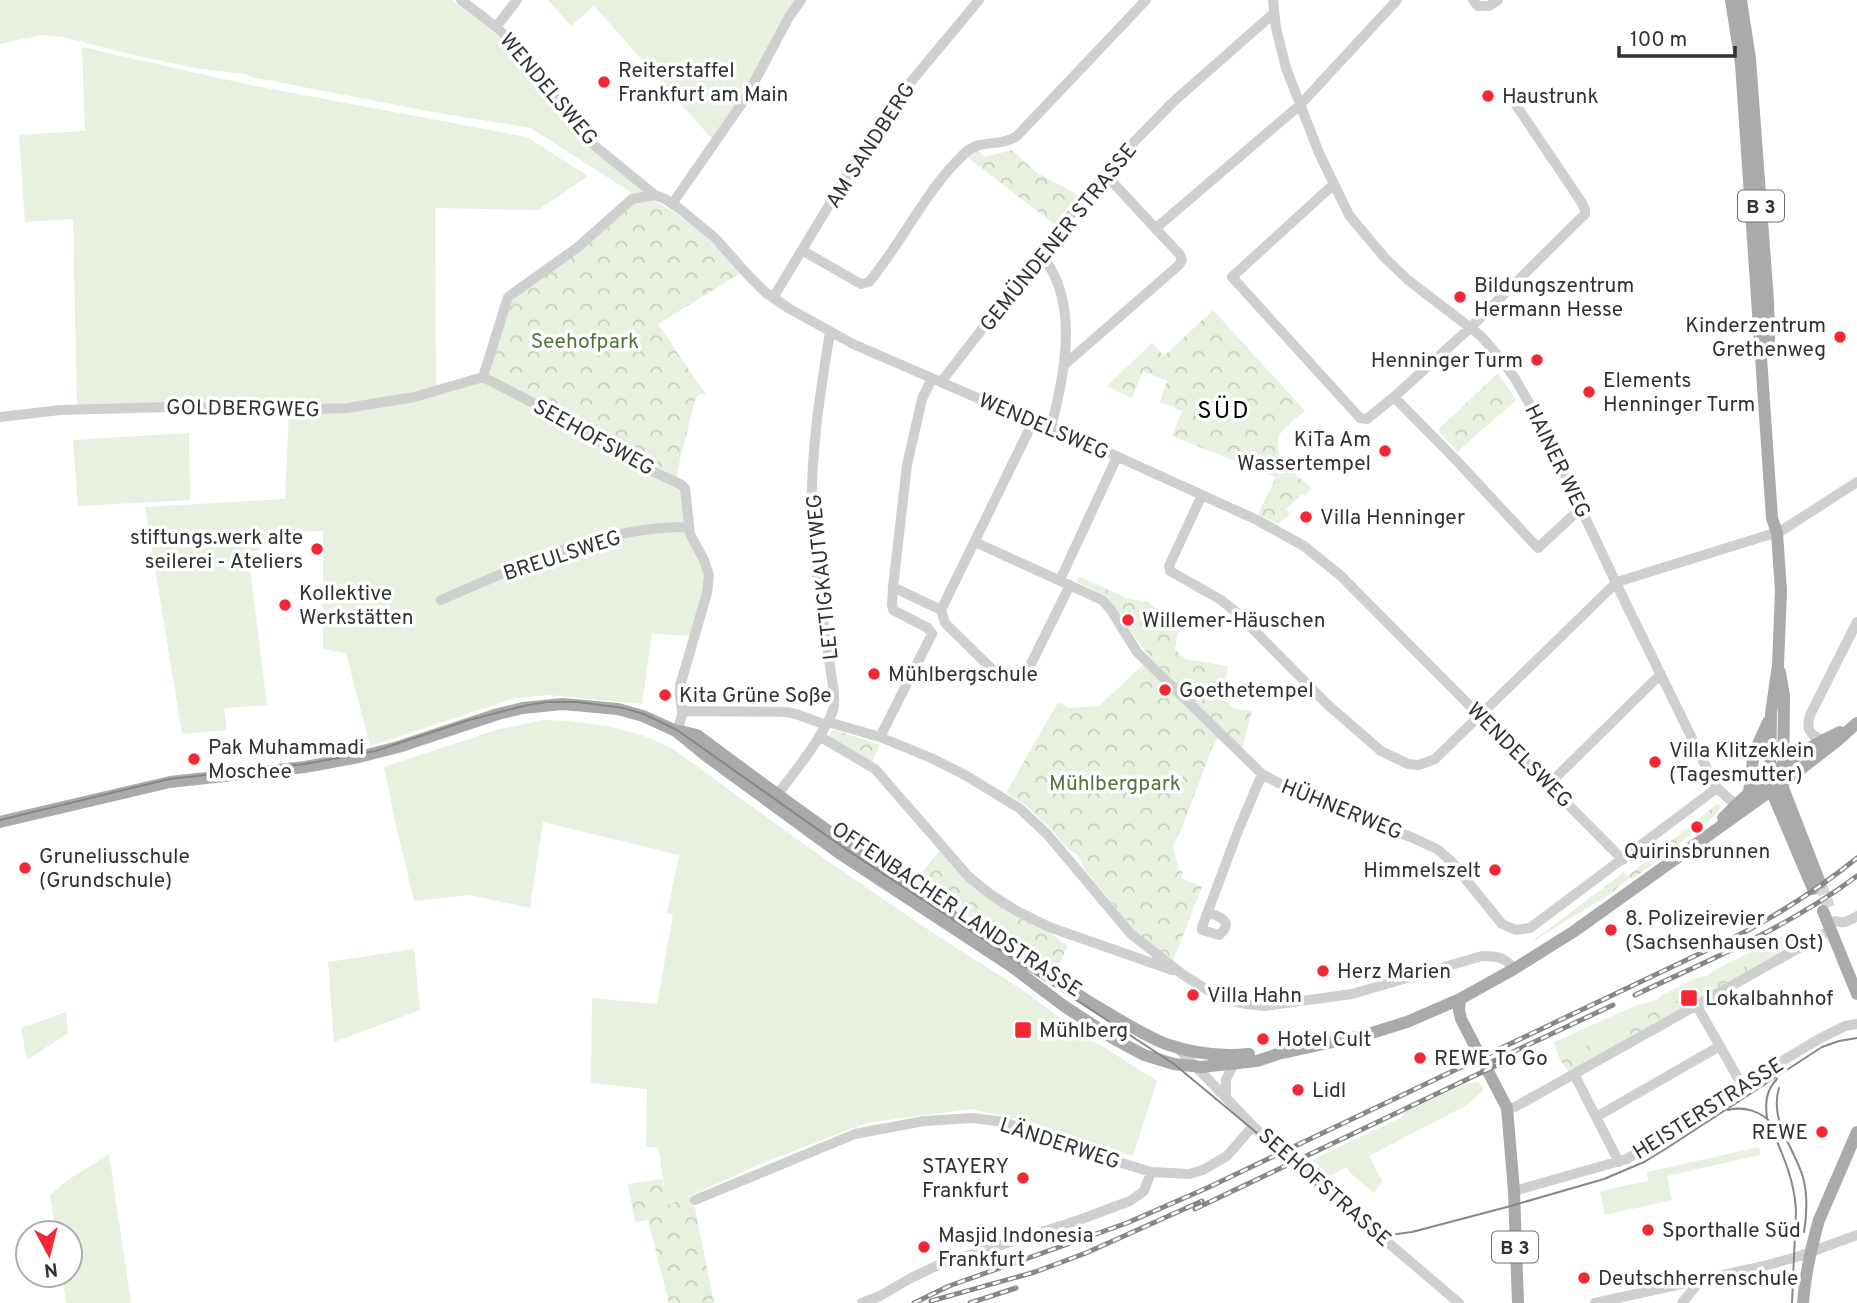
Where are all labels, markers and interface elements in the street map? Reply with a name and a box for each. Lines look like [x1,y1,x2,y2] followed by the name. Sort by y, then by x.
[1619,14,1734,58] scale bar
[1630,27,1687,54] text: 100 m
[493,28,603,152] street label: WENDELSWEG
[618,58,788,109] place label: Reiterstaffel Frankfurt am Main
[596,74,612,90] marker: Reiterstaffel Frankfurt am Main
[821,78,922,214] street label: AM SANDBERG
[1502,84,1599,111] place label: Haustrunk
[1480,88,1496,104] marker: Haustrunk
[975,138,1144,338] street label: GEMÜNDENER STRASSE
[1738,190,1784,222] road number: B 3
[1474,273,1634,324] place label: Bildungszentrum Hermann Hesse
[1452,289,1468,305] marker: Bildungszentrum Hermann Hesse
[1685,313,1826,364] place label: Kinderzentrum Grethenweg
[531,329,639,356] park label: Seehofpark
[1832,329,1848,345] marker: Kinderzentrum Grethenweg
[1371,348,1523,375] place label: Henninger Turm
[1529,352,1545,368] marker: Henninger Turm
[1603,368,1755,419] place label: Elements Henninger Turm
[1581,384,1597,400] marker: Elements Henninger Turm
[974,388,1113,467] street label: WENDELSWEG
[528,394,659,483] street label: SEEHOFSWEG
[166,395,320,424] street label: GOLDBERGWEG
[1197,395,1251,427] district label: SÜD
[1517,400,1596,523] street label: HAINER WEG
[1237,427,1371,478] place label: KiTa Am Wassertempel
[1377,443,1393,459] marker: KiTa Am Wassertempel
[801,492,846,661] street label: LETTIGKAUTWEG
[1320,505,1465,532] place label: Villa Henninger
[1298,509,1314,525] marker: Villa Henninger
[130,525,303,576] place label: stiftungs.werk alte seilerei - Ateliers
[500,525,625,588] street label: BREULSWEG
[309,541,325,557] marker: stiftungs.werk alte seilerei - Ateliers
[299,581,414,632] place label: Kollektive Werkstätten
[277,597,293,613] marker: Kollektive Werkstätten
[1142,608,1326,635] place label: Willemer-Häuschen
[1120,612,1136,628] marker: Willemer-Häuschen
[888,662,1038,689] place label: Mühlbergschule
[866,666,882,682] marker: Mühlbergschule
[1179,678,1314,705] place label: Goethetempel
[1157,682,1173,698] marker: Goethetempel
[679,683,832,710] place label: Kita Grüne Soße
[657,687,673,703] marker: Kita Grüne Soße
[1460,697,1578,815] street label: WENDELSWEG
[208,735,364,786] place label: Pak Muhammadi Moschee
[1669,738,1814,789] place label: Villa Klitzeklein (Tagesmutter)
[186,751,202,767] marker: Pak Muhammadi Moschee
[1647,754,1663,770] marker: Villa Klitzeklein (Tagesmutter)
[1049,771,1181,798] park label: Mühlbergpark
[1277,774,1406,847] street label: HÜHNERWEG
[826,816,1087,1004] street label: OFFENBACHER LANDSTRASSE
[1689,819,1705,835] marker: Quirinsbrunnen
[1624,839,1770,866] place label: Quirinsbrunnen
[39,844,190,895] place label: Gruneliusschule (Grundschule)
[1363,858,1481,885] place label: Himmelszelt
[17,860,33,876] marker: Gruneliusschule (Grundschule)
[1487,862,1503,878] marker: Himmelszelt
[1625,906,1824,957] place label: 8. Polizeirevier (Sachsenhausen Ost)
[1603,922,1619,938] marker: 8. Polizeirevier (Sachsenhausen Ost)
[1337,959,1451,986] place label: Herz Marien
[1315,963,1331,979] marker: Herz Marien
[1207,983,1302,1010] place label: Villa Hahn
[1705,986,1833,1013] place label: Lokalbahnhof
[1185,987,1201,1003] marker: Villa Hahn
[1679,988,1699,1008] marker: Lokalbahnhof
[1039,1018,1128,1045] place label: Mühlberg
[1013,1020,1033,1040] marker: Mühlberg
[1277,1027,1372,1054] place label: Hotel Cult
[1255,1031,1271,1047] marker: Hotel Cult
[1434,1046,1548,1073] place label: REWE To Go
[1412,1050,1428,1066] marker: REWE To Go
[1628,1052,1789,1166] street label: HEISTERSTRASSE
[1312,1078,1346,1105] place label: Lidl
[1290,1082,1306,1098] marker: Lidl
[996,1112,1123,1177] street label: LÄNDERWEG
[1752,1120,1808,1147] place label: REWE
[1252,1123,1396,1253] street label: SEEHOFSTRASSE
[1814,1124,1830,1140] marker: REWE
[922,1154,1009,1205] place label: STAYERY Frankfurt
[1015,1170,1031,1186] marker: STAYERY Frankfurt
[1662,1218,1801,1245] place label: Sporthalle Süd
[14,1219,84,1289] north arrow
[1640,1222,1656,1238] marker: Sporthalle Süd
[938,1223,1093,1274] place label: Masjid Indonesia Frankfurt
[1492,1232,1538,1262] road number: B 3
[916,1239,932,1255] marker: Masjid Indonesia Frankfurt
[43,1256,59,1282] text: N
[1598,1266,1798,1293] place label: Deutschherrenschule
[1576,1270,1592,1286] marker: Deutschherrenschule

